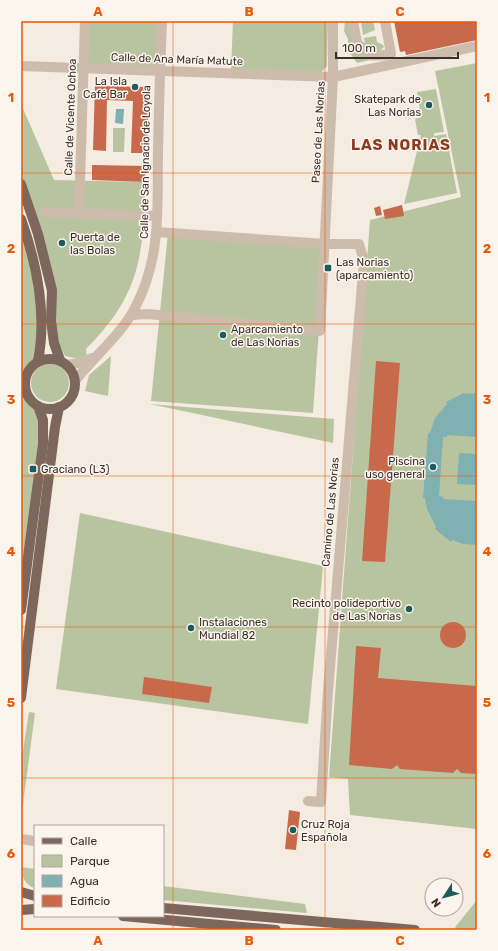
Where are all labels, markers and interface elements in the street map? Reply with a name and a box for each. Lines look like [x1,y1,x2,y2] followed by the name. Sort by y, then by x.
[93,4,103,19] text: A
[244,4,254,19] text: B
[395,4,405,19] text: C
[336,34,458,60] scale bar
[342,41,376,55] text: 100 m
[111,51,243,68] street label: Calle de Ana María Matute
[62,58,79,176] street label: Calle de Vicente Ochoa
[83,75,128,101] place label: La Isla Café Bar
[309,80,328,183] street label: Paseo de Las Norias
[130,82,140,92] marker: La Isla Café Bar
[138,85,153,239] street label: Calle de San Ignacio de Loyola
[8,90,14,105] text: 1
[484,90,490,105] text: 1
[354,93,421,119] place label: Skatepark de Las Norias
[424,100,434,110] marker: Skatepark de Las Norias
[351,136,451,154] district label: LAS NORIAS
[70,231,120,257] place label: Puerta de las Bolas
[57,238,67,248] marker: Puerta de las Bolas
[7,241,15,256] text: 2
[483,241,491,256] text: 2
[336,256,414,282] place label: Las Norias (aparcamiento)
[323,263,333,273] marker: Las Norias (aparcamiento)
[231,323,303,349] place label: Aparcamiento de Las Norias
[218,330,228,340] marker: Aparcamiento de Las Norias
[7,392,16,407] text: 3
[483,392,492,407] text: 3
[365,455,425,481] place label: Piscina uso general
[319,456,342,567] street label: Camino de Las Norias
[428,462,438,472] marker: Piscina uso general
[41,463,110,476] place label: Graciano (L3)
[28,464,38,474] marker: Graciano (L3)
[7,544,16,559] text: 4
[483,544,492,559] text: 4
[292,597,401,623] place label: Recinto polideportivo de Las Norias
[404,604,414,614] marker: Recinto polideportivo de Las Norias
[199,616,267,642] place label: Instalaciones Mundial 82
[186,623,196,633] marker: Instalaciones Mundial 82
[7,695,15,710] text: 5
[483,695,491,710] text: 5
[301,818,350,844] place label: Cruz Roja Española
[34,825,164,917] legend
[288,825,298,835] marker: Cruz Roja Española
[70,834,97,848] text: Calle
[7,846,16,861] text: 6
[483,846,492,861] text: 6
[70,854,110,868] text: Parque
[70,874,99,888] text: Agua
[424,877,464,917] north arrow
[70,894,110,908] text: Edificio
[429,895,444,910] text: N
[93,933,103,948] text: A
[244,933,254,948] text: B
[395,933,405,948] text: C

